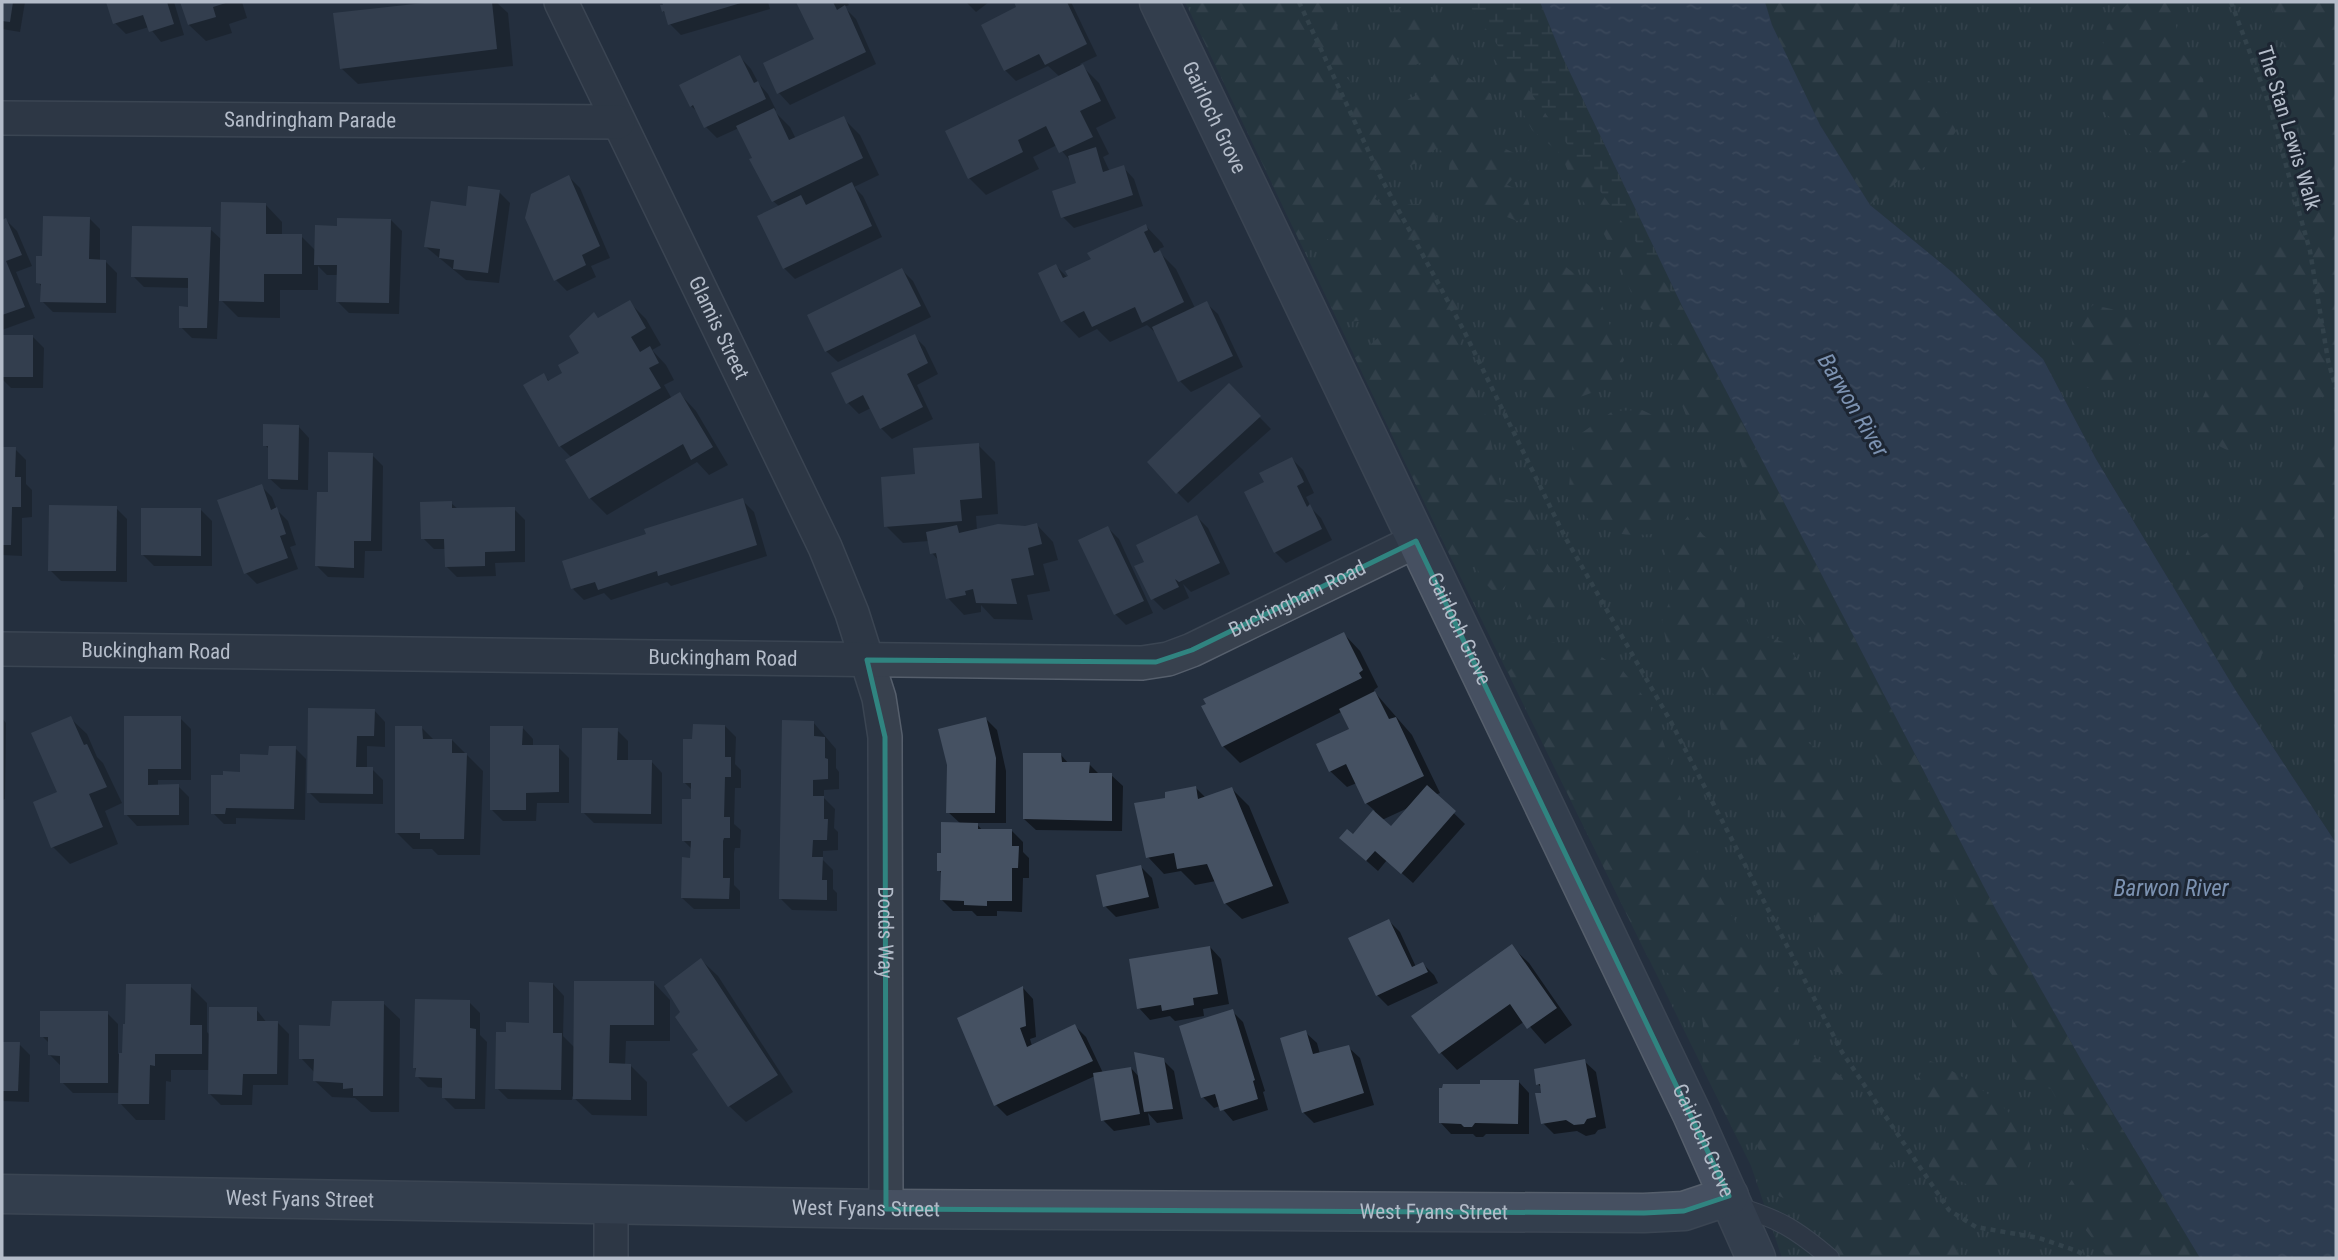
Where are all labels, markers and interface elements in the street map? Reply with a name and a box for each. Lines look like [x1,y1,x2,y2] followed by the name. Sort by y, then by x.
[2253,43,2326,214] street label: The Stan Lewis Walk
[1177,57,1251,178] street label: Gairloch Grove
[224,107,396,133] street label: Sandringham Parade
[684,272,754,383] street label: Glamis Street
[1812,349,1895,462] water label: Barwon River
[1225,555,1370,642] street label: Buckingham Road
[1422,569,1497,689] street label: Gairloch Grove
[81,638,231,664] street label: Buckingham Road
[648,645,798,671] street label: Buckingham Road
[2113,875,2230,902] water label: Barwon River
[873,886,898,979] street label: Dodds Way
[1667,1080,1739,1201] street label: Gairloch Grove
[226,1186,374,1212] street label: West Fyans Street
[791,1195,940,1221] street label: West Fyans Street
[1360,1199,1508,1224] street label: West Fyans Street

